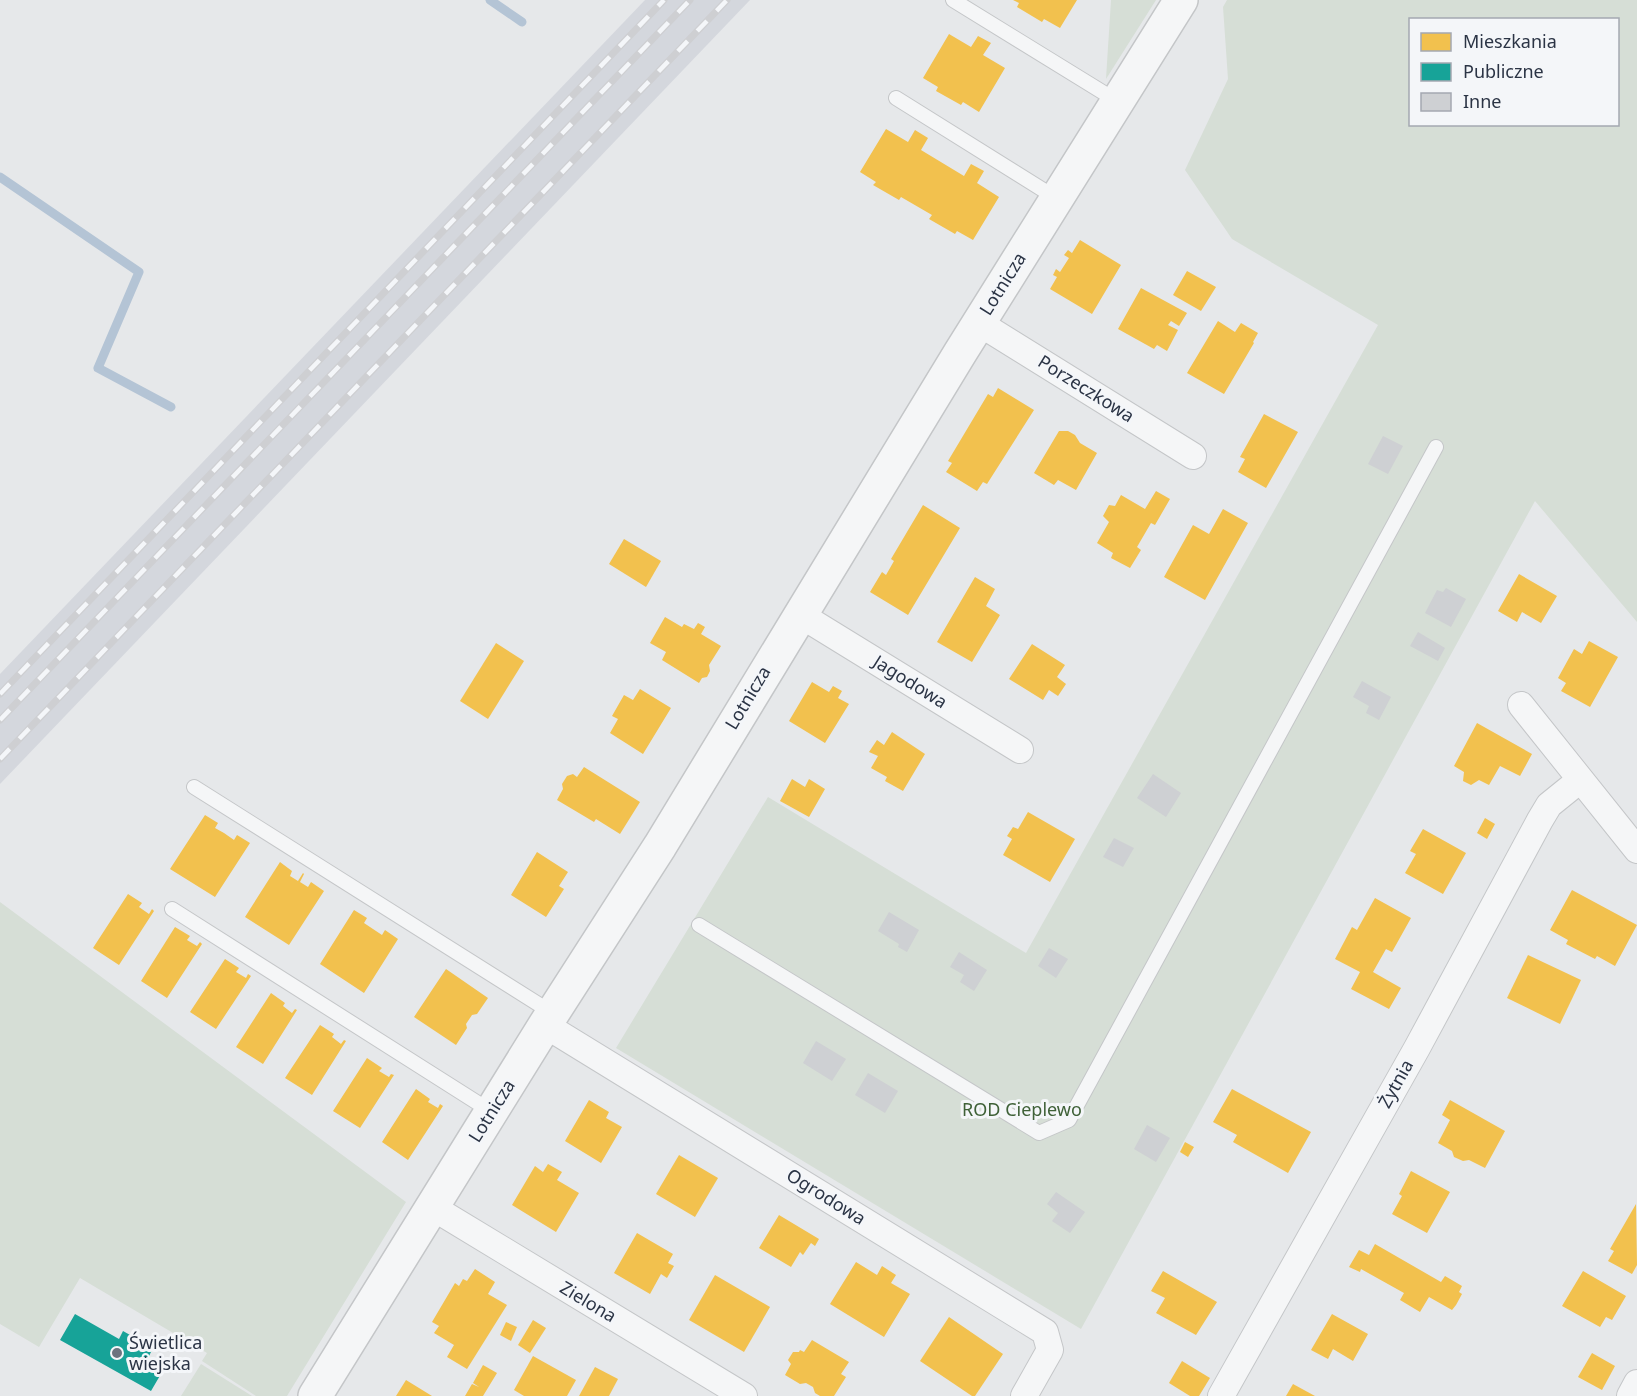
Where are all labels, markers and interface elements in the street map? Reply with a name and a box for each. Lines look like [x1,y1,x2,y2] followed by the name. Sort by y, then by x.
[1409,18,1619,126] legend
[1463,29,1557,53] text: Mieszkania
[1463,59,1544,83] text: Publiczne
[1463,89,1502,113] text: Inne
[973,248,1031,319] street label: Lotnicza
[1034,349,1139,427] street label: Porzeczkowa
[867,648,952,713] street label: Jagodowa
[719,661,775,734] street label: Lotnicza
[1372,1055,1418,1112] street label: Żytnia
[462,1075,520,1146] street label: Lotnicza
[962,1097,1082,1121] park label: ROD Cieplewo
[782,1162,871,1230] street label: Ogrodowa
[556,1275,621,1327] street label: Zielona
[129,1330,202,1375] place label: Świetlica wiejska
[110,1346,124,1360] marker: Świetlica wiejska

